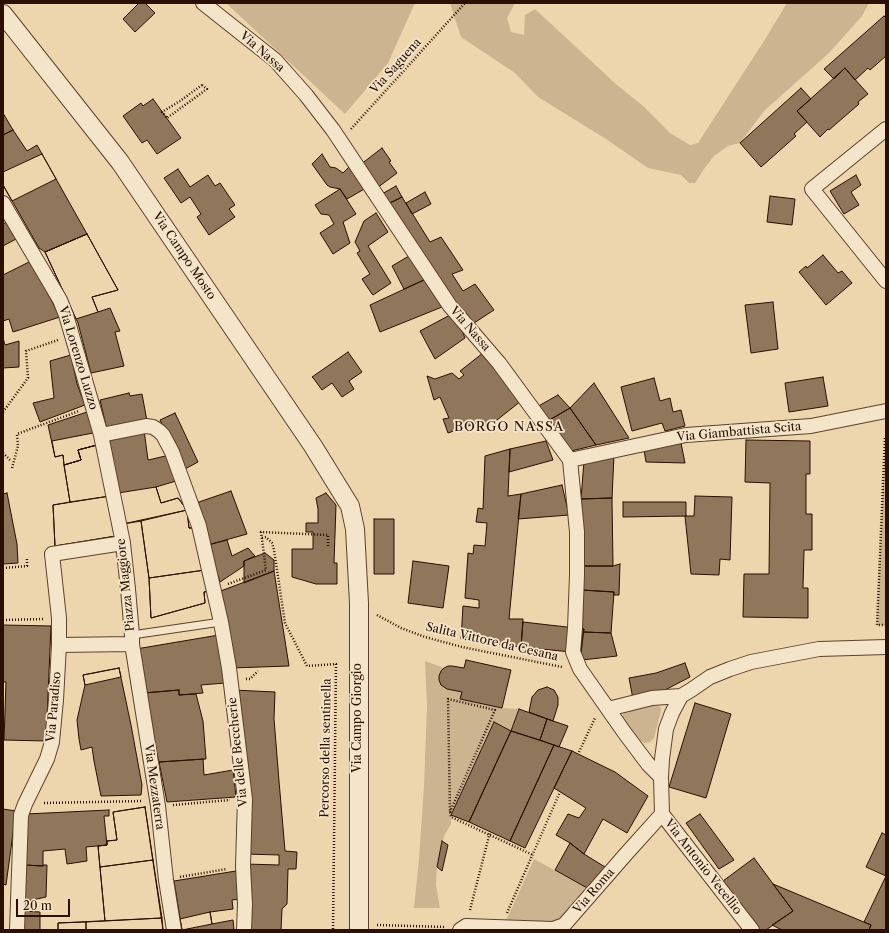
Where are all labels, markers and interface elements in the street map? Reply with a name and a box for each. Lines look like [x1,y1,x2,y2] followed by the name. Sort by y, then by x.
[237,29,287,75] street label: Via Nassa
[367,35,425,97] street label: Via Saguena
[149,209,219,303] street label: Via Campo Mosto
[55,304,101,412] street label: Via Lorenzo Luzzo
[447,304,493,354] street label: Via Nassa
[454,419,564,435] district label: BORGO NASSA
[676,419,802,445] street label: Via Giambattista Scita
[114,538,138,632] street label: Piazza Maggiore
[424,620,560,664] street label: Salita Vittore da Cesana
[351,663,365,773] street label: Via Campo Giorgio
[44,671,64,743] street label: Via Paradiso
[318,678,334,818] street label: Percorso della sentinella
[225,696,251,808] street label: Via delle Beccherie
[141,743,167,831] street label: Via Mezzaterra
[661,816,745,918] street label: Via Antonio Vecellio
[570,865,618,917] street label: Via Roma
[18,891,72,917] scale bar
[23,898,52,913] text: 20 m

